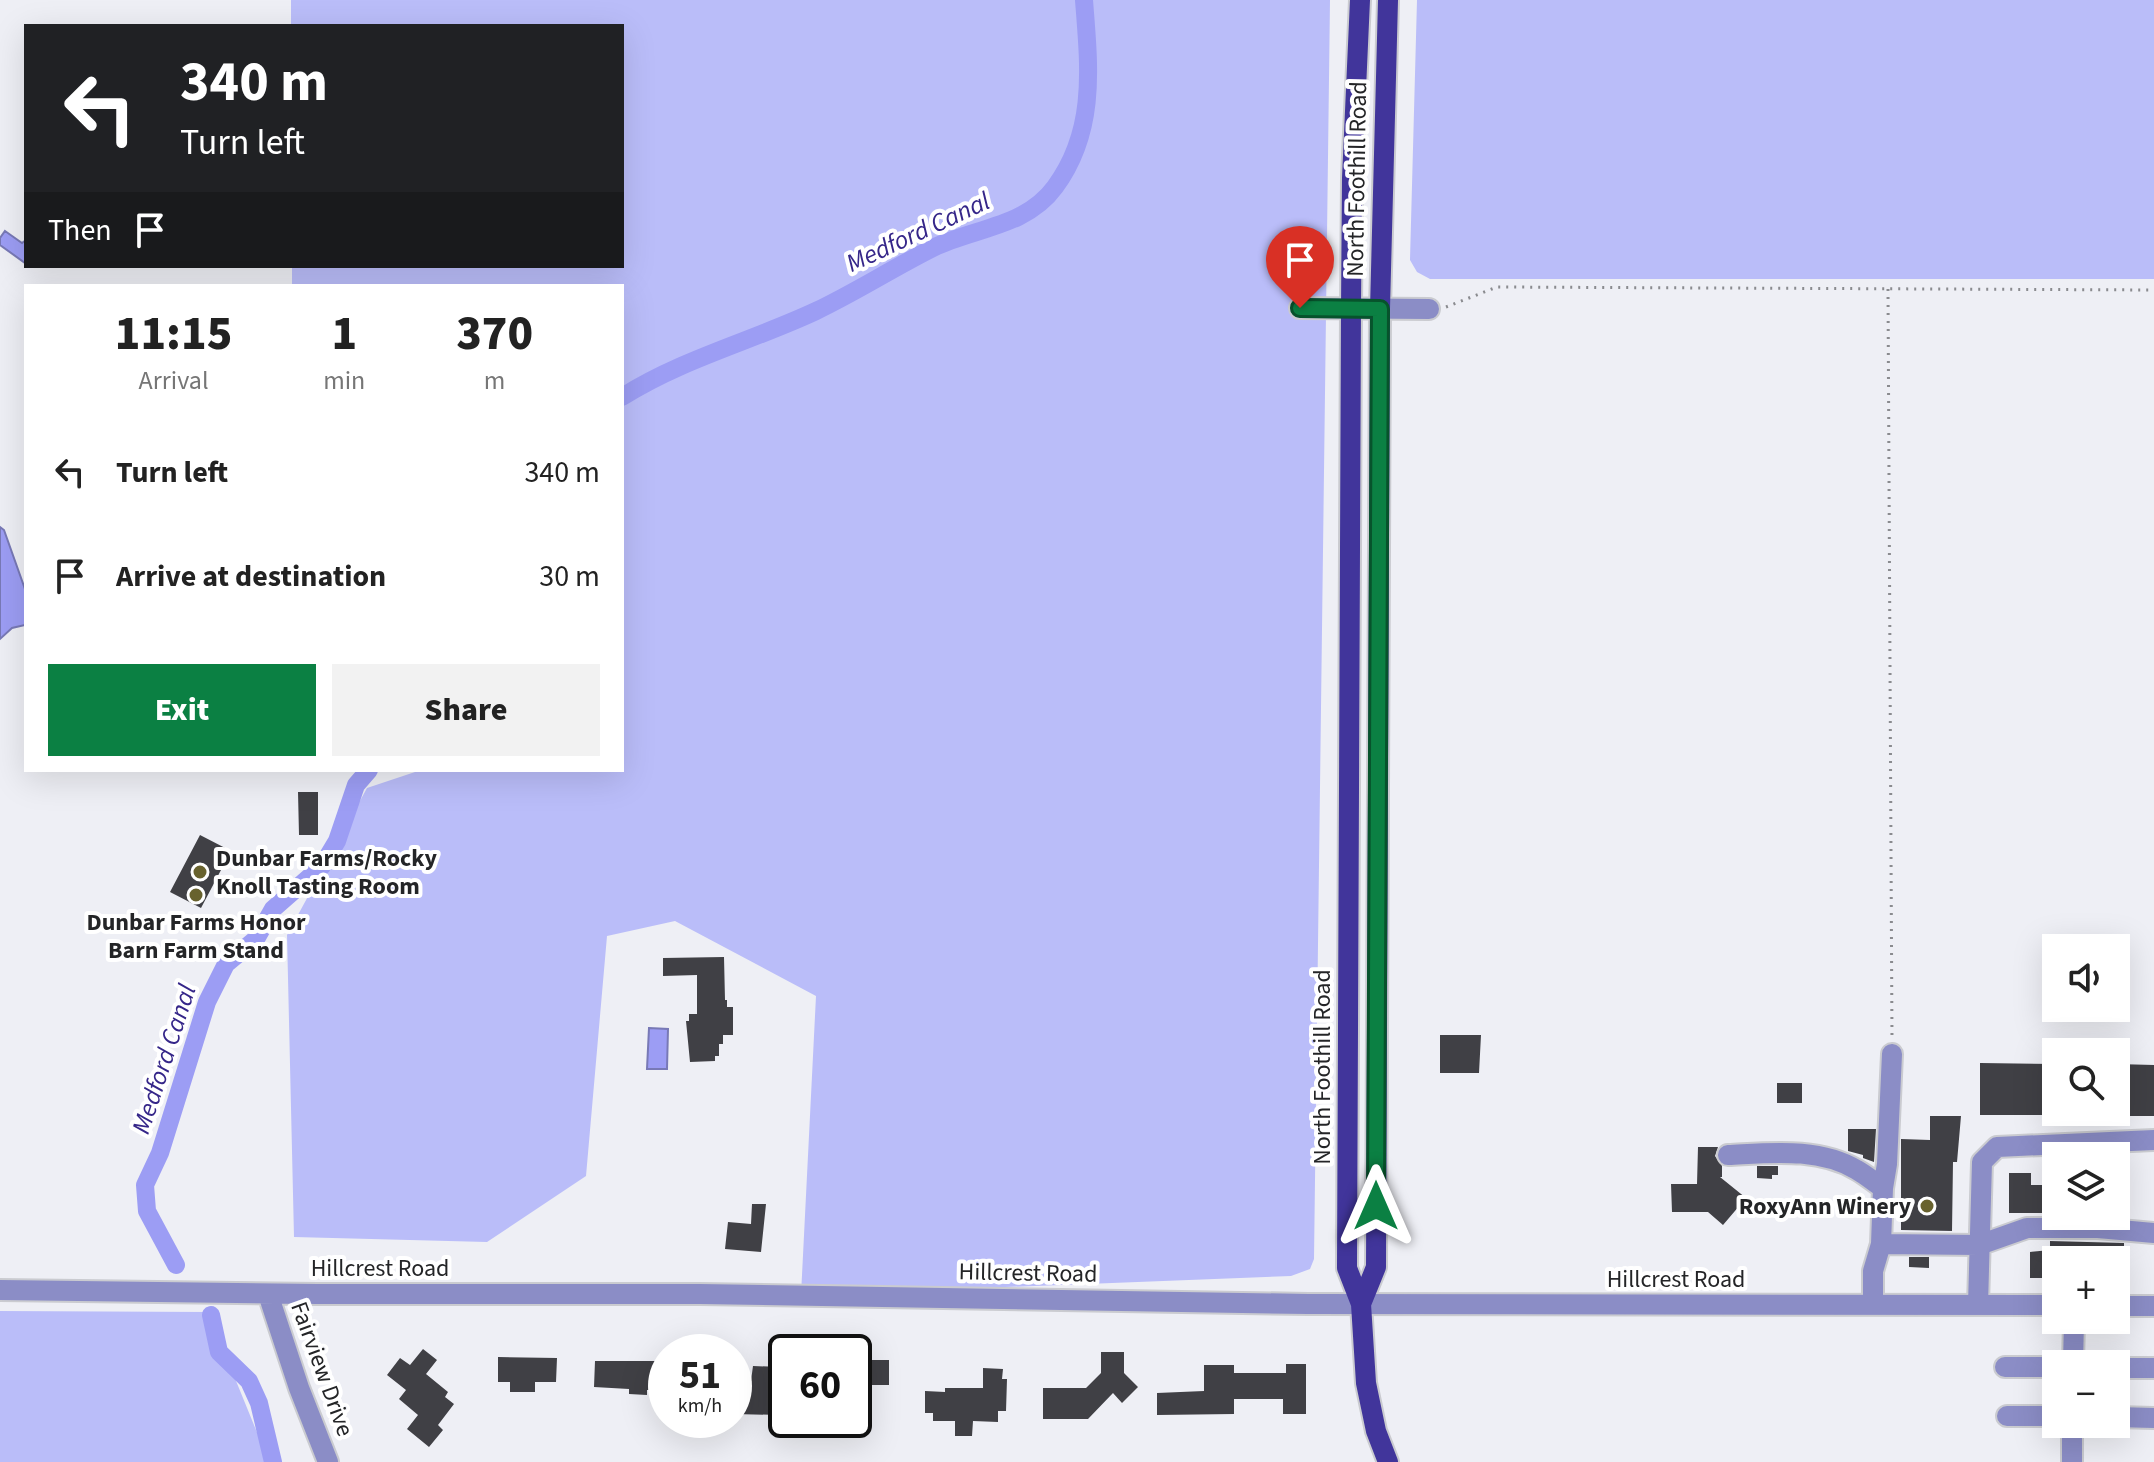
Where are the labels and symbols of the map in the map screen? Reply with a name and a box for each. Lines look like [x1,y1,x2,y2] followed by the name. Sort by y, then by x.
[1338,81,1376,277] street label: North Foothill Road
[840,182,997,282] water label: Medford Canal
[1266,226,1334,308] pin
[216,841,437,904] place label: Dunbar Farms/Rocky Knoll Tasting Room
[191,863,209,881] marker: Dunbar Farms/Rocky Knoll Tasting Room
[187,886,205,904] marker: Dunbar Farms Honor Barn Farm Stand
[86,905,306,968] place label: Dunbar Farms Honor Barn Farm Stand
[1305,969,1340,1165] street label: North Foothill Road
[122,979,206,1139] water label: Medford Canal
[1334,1164,1418,1248] position arrow
[1739,1189,1911,1224] place label: RoxyAnn Winery
[1918,1197,1936,1215] marker: RoxyAnn Winery
[311,1251,449,1286] street label: Hillcrest Road
[958,1254,1098,1292] street label: Hillcrest Road
[1607,1262,1745,1297] street label: Hillcrest Road
[281,1297,363,1441] street label: Fairview Drive
[768,1334,872,1438] speed limit sign: 60

